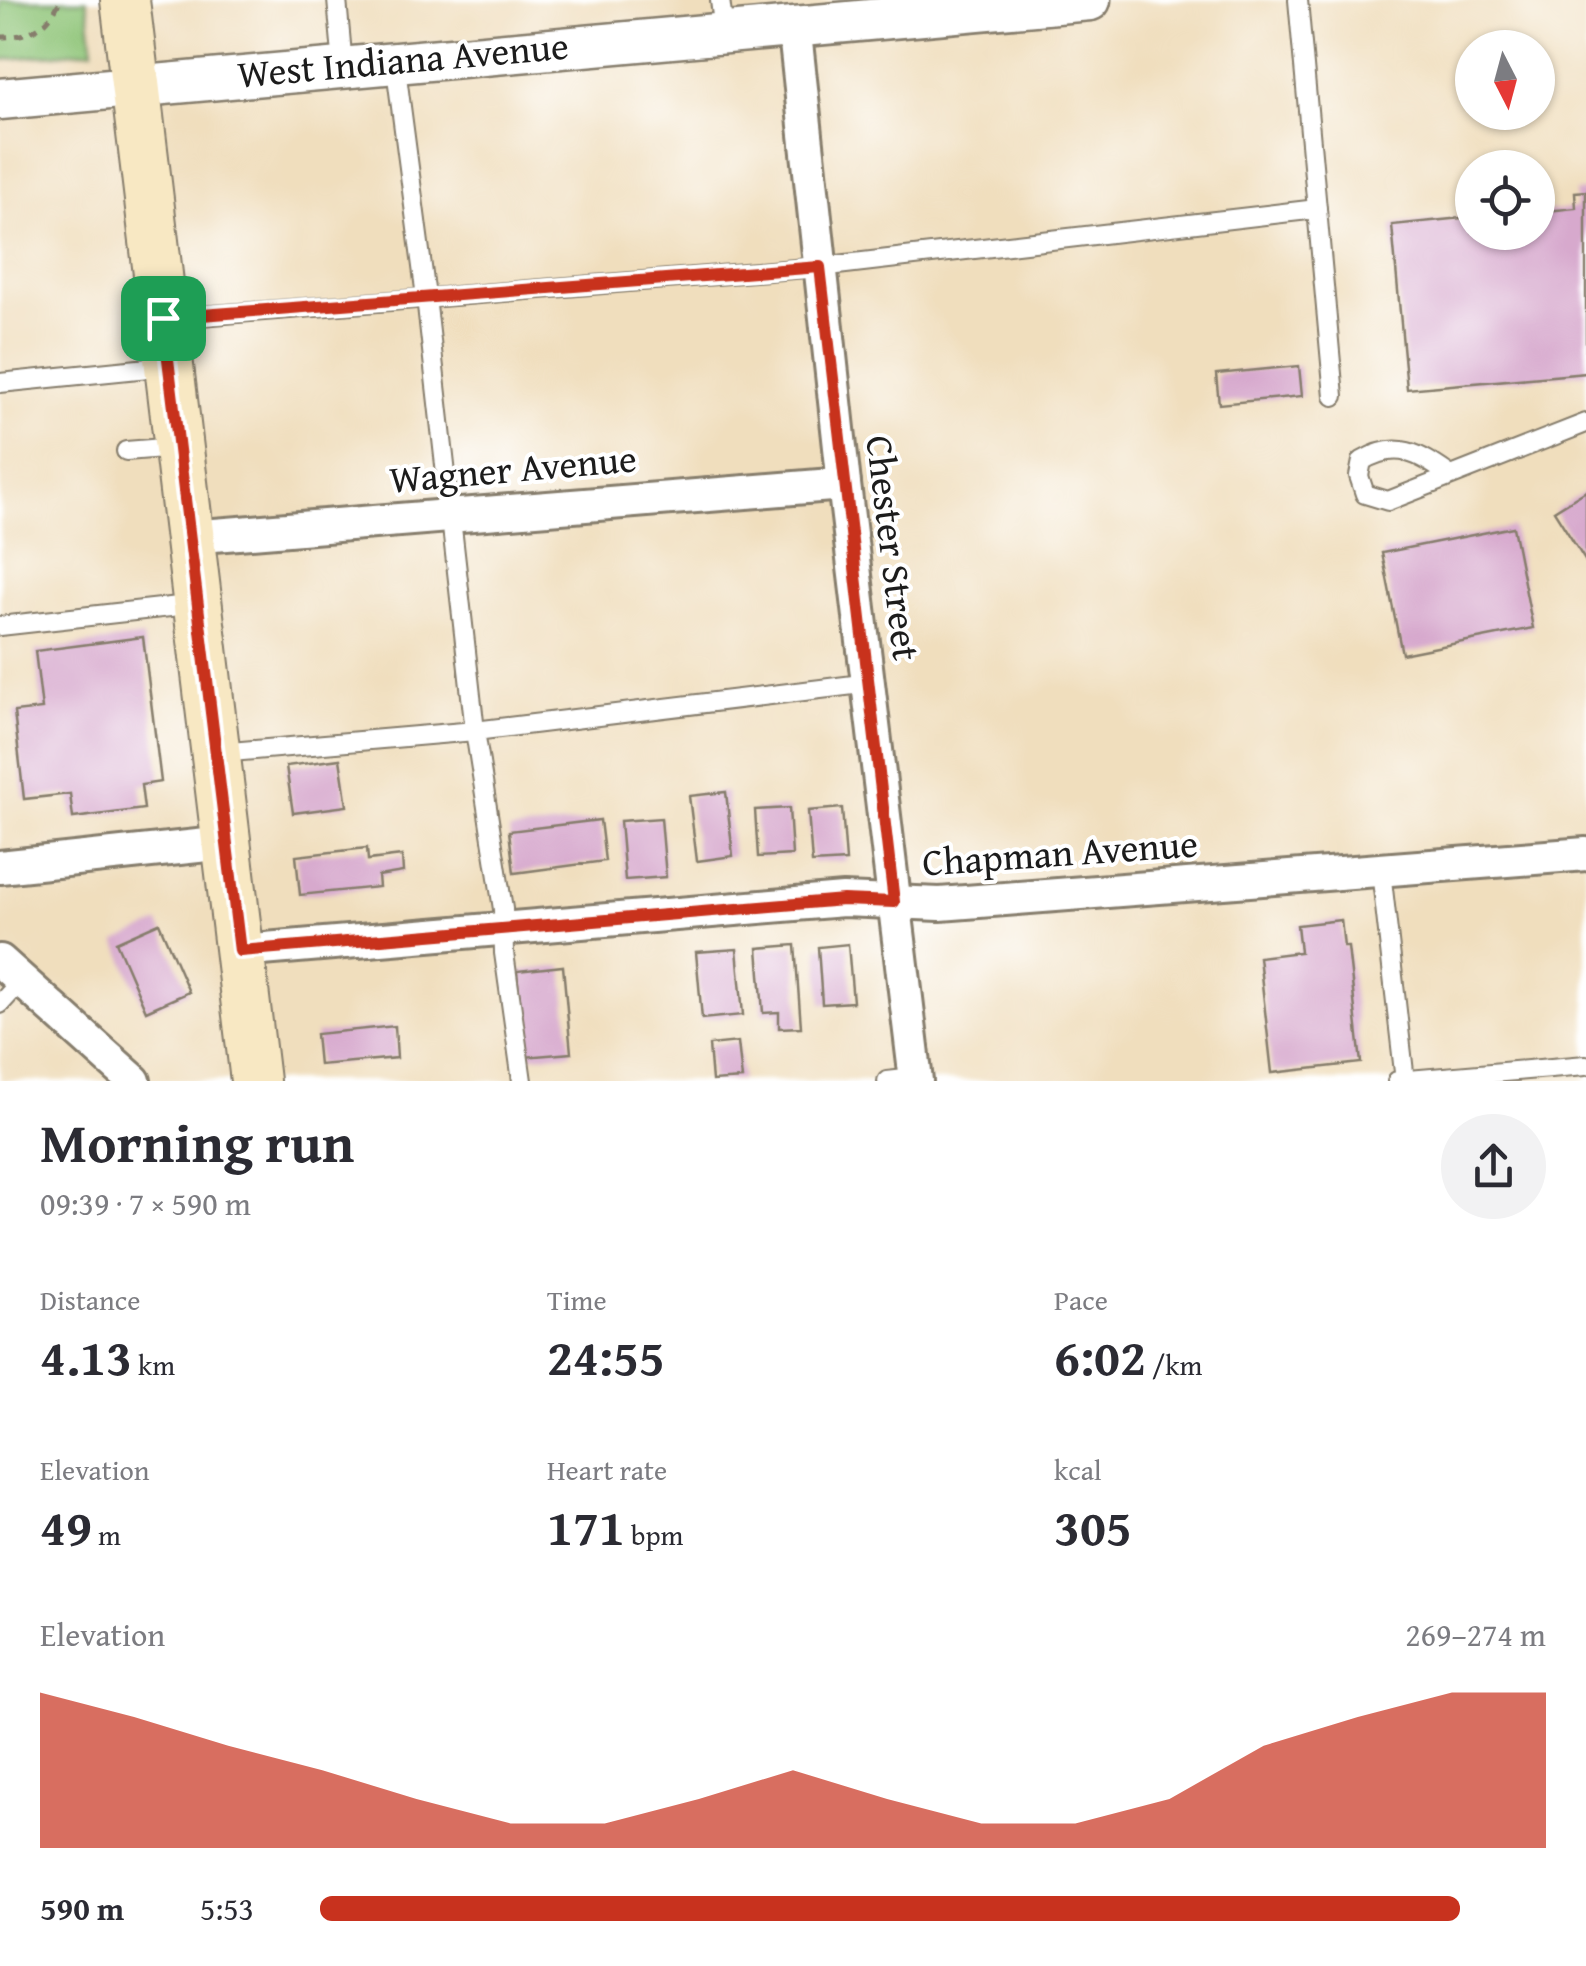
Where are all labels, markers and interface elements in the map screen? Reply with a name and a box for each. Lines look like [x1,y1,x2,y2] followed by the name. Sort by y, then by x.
[235,17,571,101] street label: West Indiana Avenue
[1455,30,1555,130] north arrow
[1455,30,1555,250] map controls
[1455,150,1555,250] button: locate
[121,276,206,361] pin
[136,291,191,346] icon: arrive
[387,429,639,507] street label: Wagner Avenue
[852,432,936,664] street label: Chester Street
[920,814,1200,890] street label: Chapman Avenue
[40,1102,354,1182] text: Morning run
[1441,1114,1546,1219] button: share
[40,1180,251,1227] text: 09:39 · 7 × 590 m
[40,1279,140,1320] text: Distance
[547,1279,607,1320] text: Time
[1054,1279,1108,1320] text: Pace
[40,1320,132,1393] text: 4.13
[547,1320,665,1393] text: 24:55
[1054,1320,1146,1393] text: 6:02
[132,1344,175,1385] text: km
[1146,1344,1202,1385] text: /km
[40,1449,150,1490] text: Elevation
[547,1449,667,1490] text: Heart rate
[1054,1449,1102,1490] text: kcal
[40,1490,92,1563] text: 49
[547,1490,625,1563] text: 171
[1054,1490,1132,1563] text: 305
[92,1514,121,1555] text: m
[625,1514,683,1555] text: bpm
[40,1611,165,1658] text: Elevation
[1405,1611,1546,1658] text: 269–274 m
[40,1885,124,1932] text: 590 m
[200,1885,254,1932] text: 5:53

